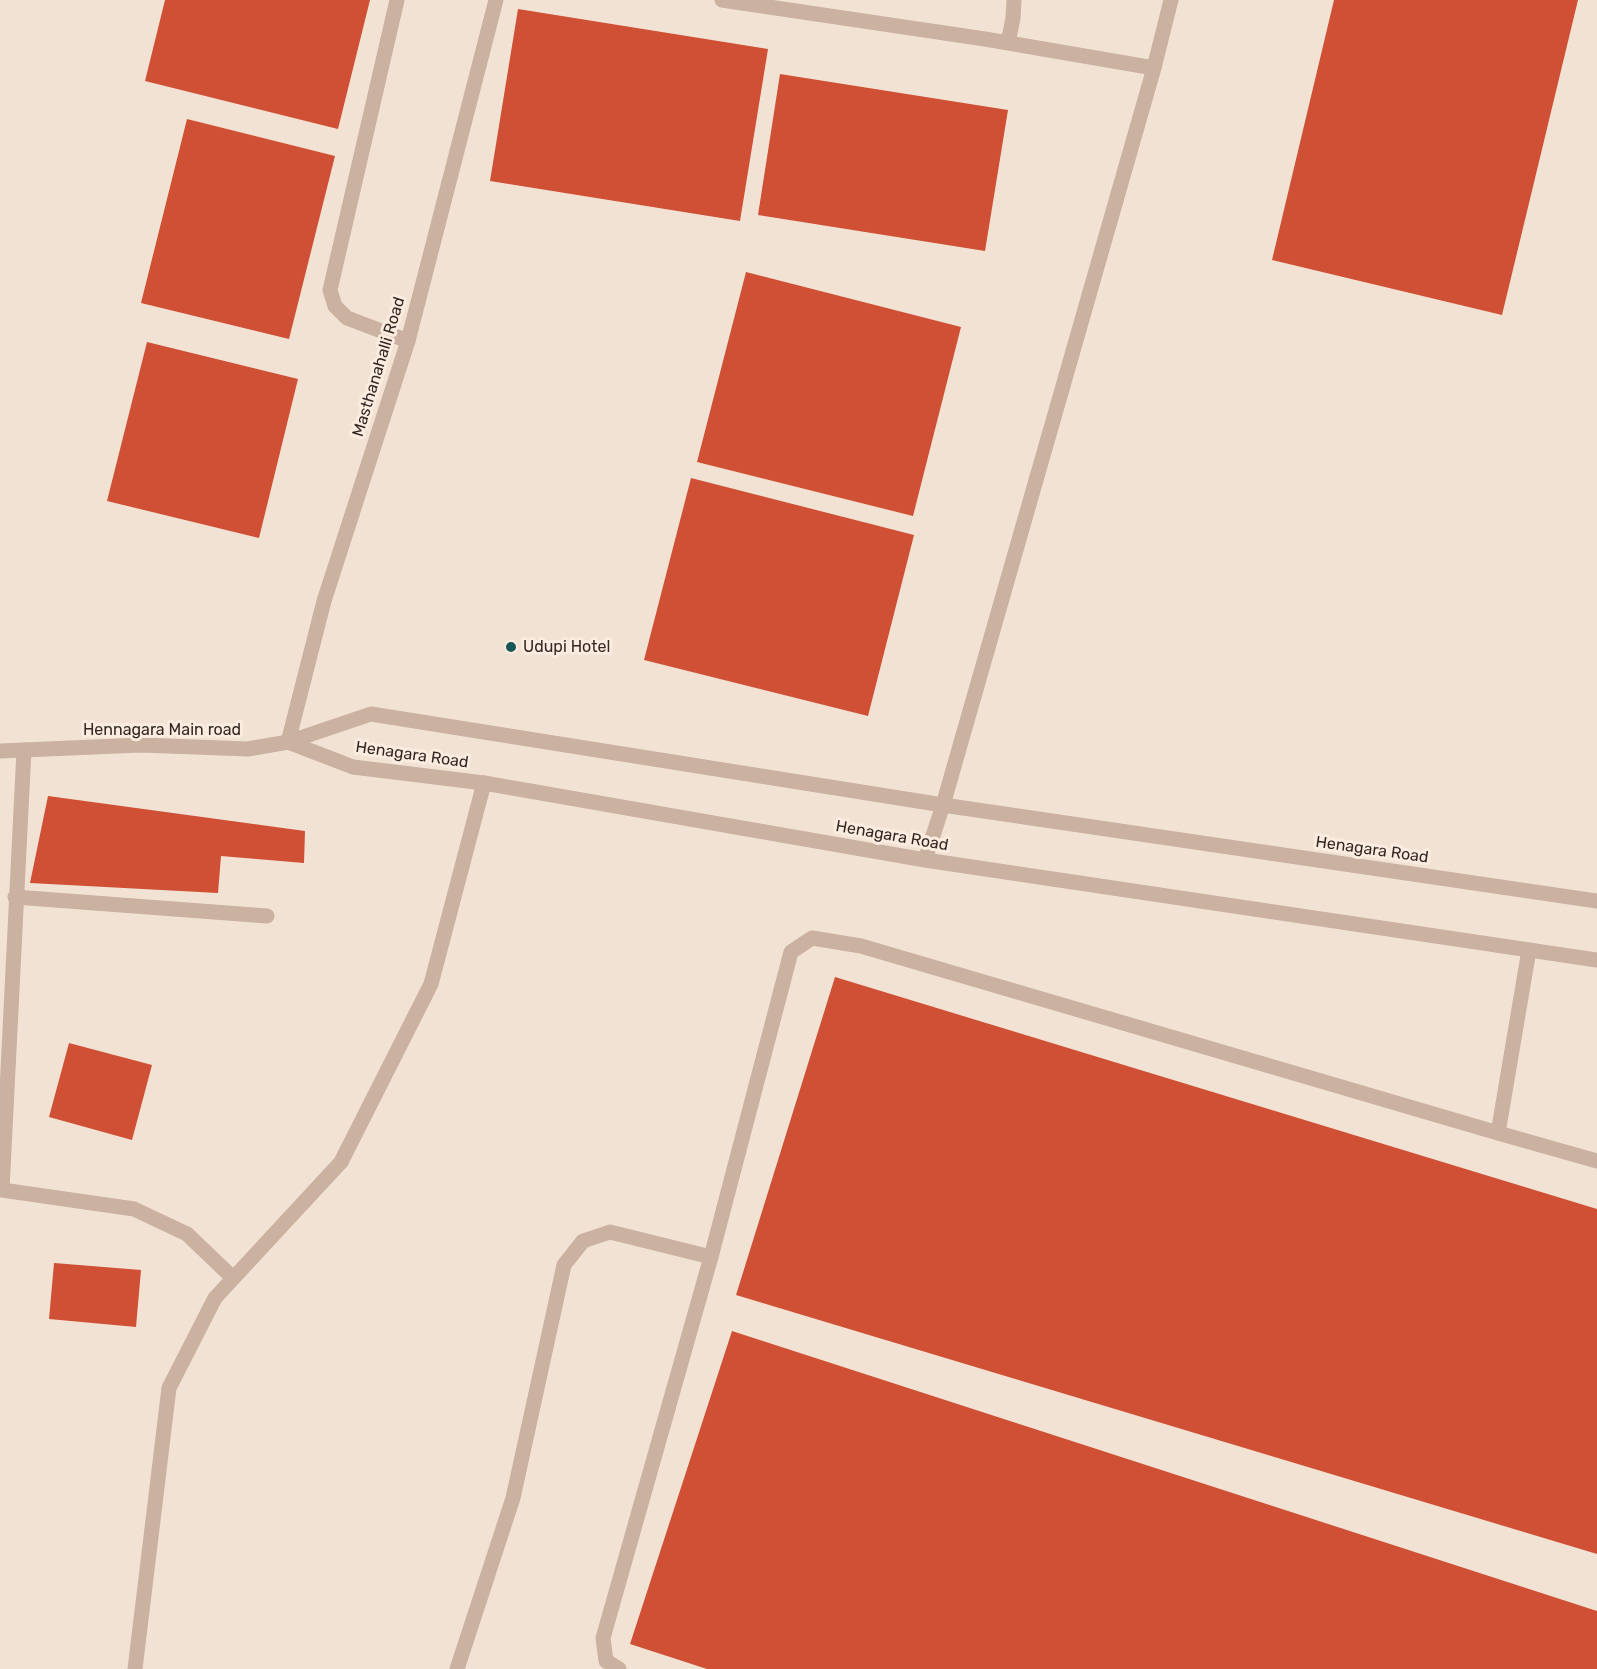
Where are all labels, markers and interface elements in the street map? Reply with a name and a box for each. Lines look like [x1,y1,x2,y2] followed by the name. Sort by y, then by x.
[349,295,409,439] street label: Masthanahalli Road
[523,637,610,657] place label: Udupi Hotel
[504,640,518,654] marker: Udupi Hotel
[83,720,241,740] street label: Hennagara Main road
[354,738,470,772] street label: Henagara Road
[834,817,950,855] street label: Henagara Road
[1314,833,1430,867] street label: Henagara Road

